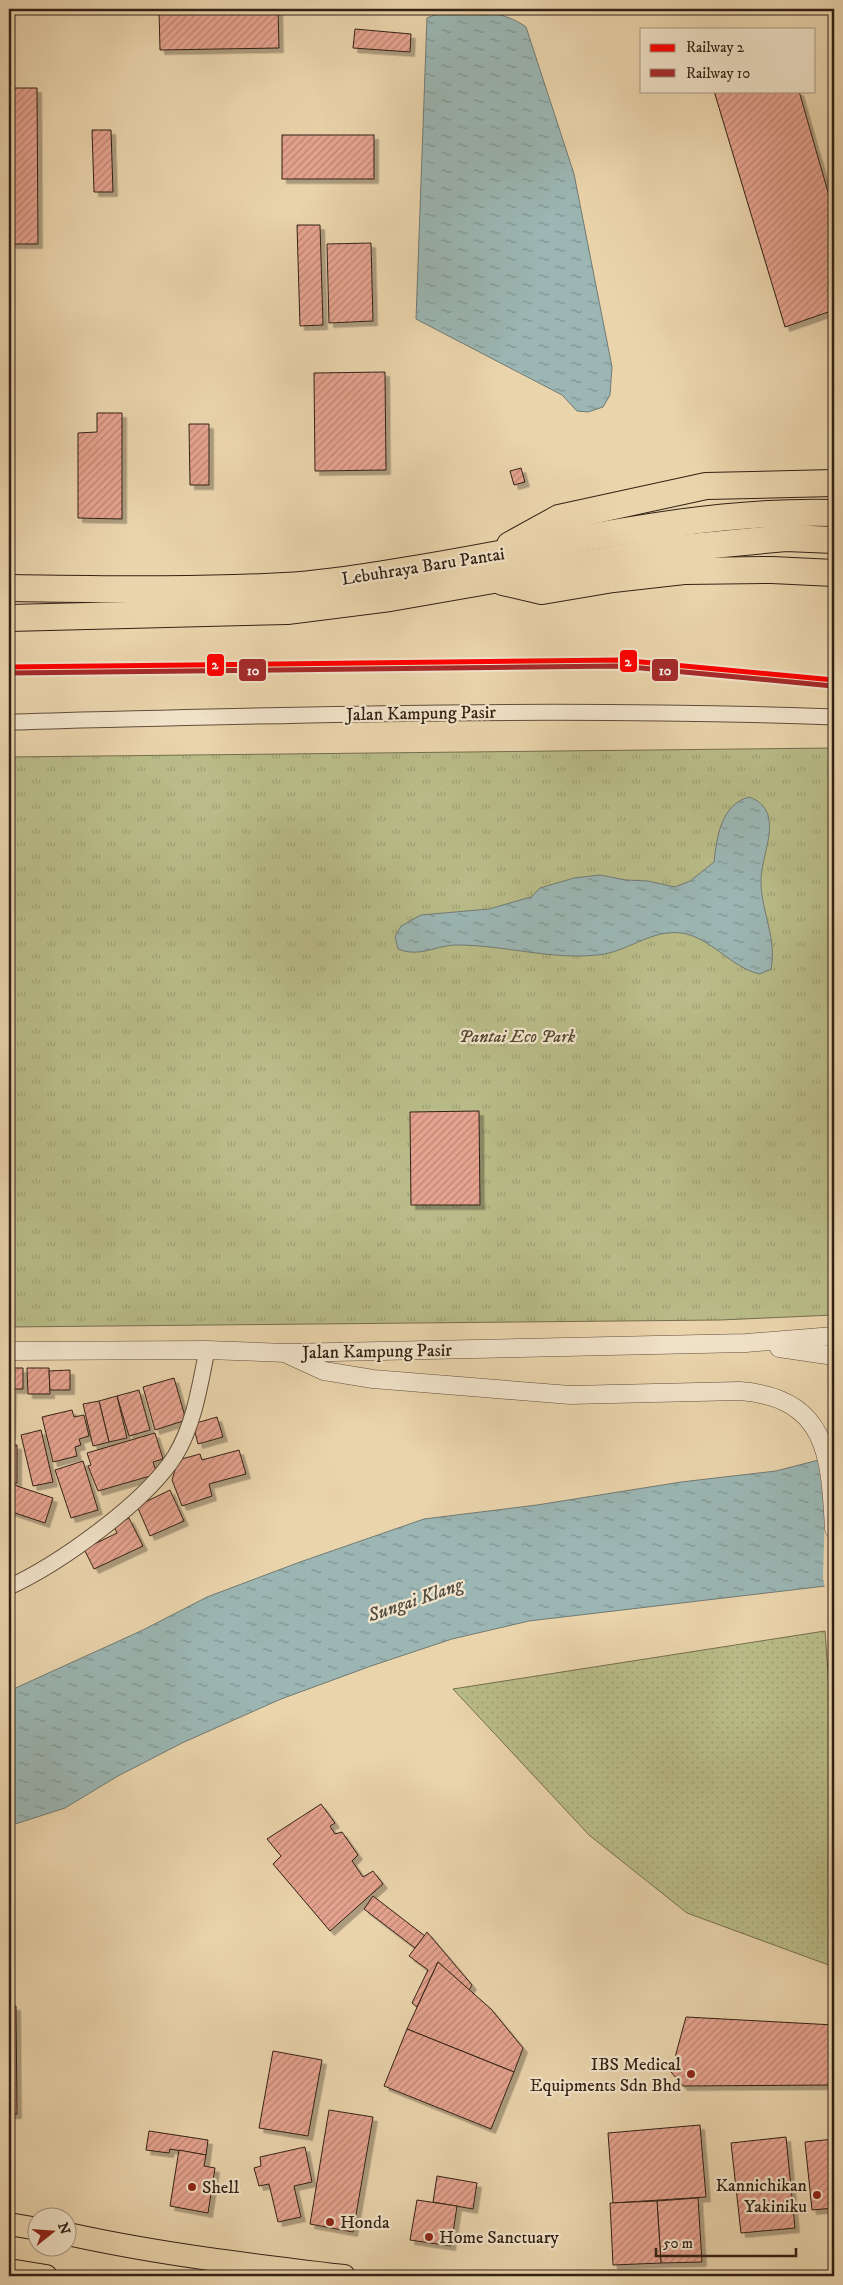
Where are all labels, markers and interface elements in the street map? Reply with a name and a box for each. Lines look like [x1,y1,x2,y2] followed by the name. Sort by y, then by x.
[640,28,816,92] legend
[686,38,745,57] text: Railway 2
[686,64,750,83] text: Railway 10
[340,543,506,591] street label: Lebuhraya Baru Pantai
[619,649,638,673] line badge: 2
[206,653,225,677] line badge: 2
[625,653,633,671] text: 2
[212,656,220,674] text: 2
[238,658,267,682] line badge: 10
[651,658,679,682] line badge: 10
[247,662,260,680] text: 10
[659,662,672,680] text: 10
[344,702,496,726] street label: Jalan Kampung Pasir
[459,1026,576,1048] park label: Pantai Eco Park
[300,1340,452,1364] street label: Jalan Kampung Pasir
[364,1573,467,1628] water label: Sungai Klang
[530,2054,682,2097] place label: IBS Medical Equipments Sdn Bhd
[685,2068,697,2080] marker: IBS Medical Equipments Sdn Bhd
[715,2175,808,2218] place label: Kannichikan Yakiniku
[202,2177,240,2199] place label: Shell
[186,2181,198,2193] marker: Shell
[811,2189,823,2201] marker: Kannichikan Yakiniku
[28,2208,78,2258] north arrow
[340,2212,390,2234] place label: Honda
[324,2216,336,2228] marker: Honda
[53,2220,74,2237] text: N
[656,2225,796,2257] scale bar
[439,2227,559,2249] place label: Home Sanctuary
[423,2231,435,2243] marker: Home Sanctuary
[663,2234,693,2253] text: 50 m

